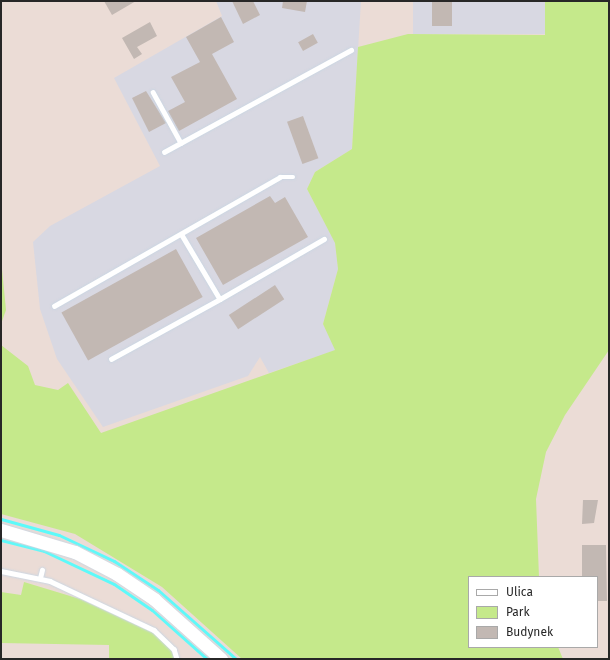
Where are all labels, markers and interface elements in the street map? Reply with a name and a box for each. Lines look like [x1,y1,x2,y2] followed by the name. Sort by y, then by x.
[468,576,598,648] legend
[506,585,533,599] text: Ulica
[506,605,530,619] text: Park
[506,625,553,639] text: Budynek

